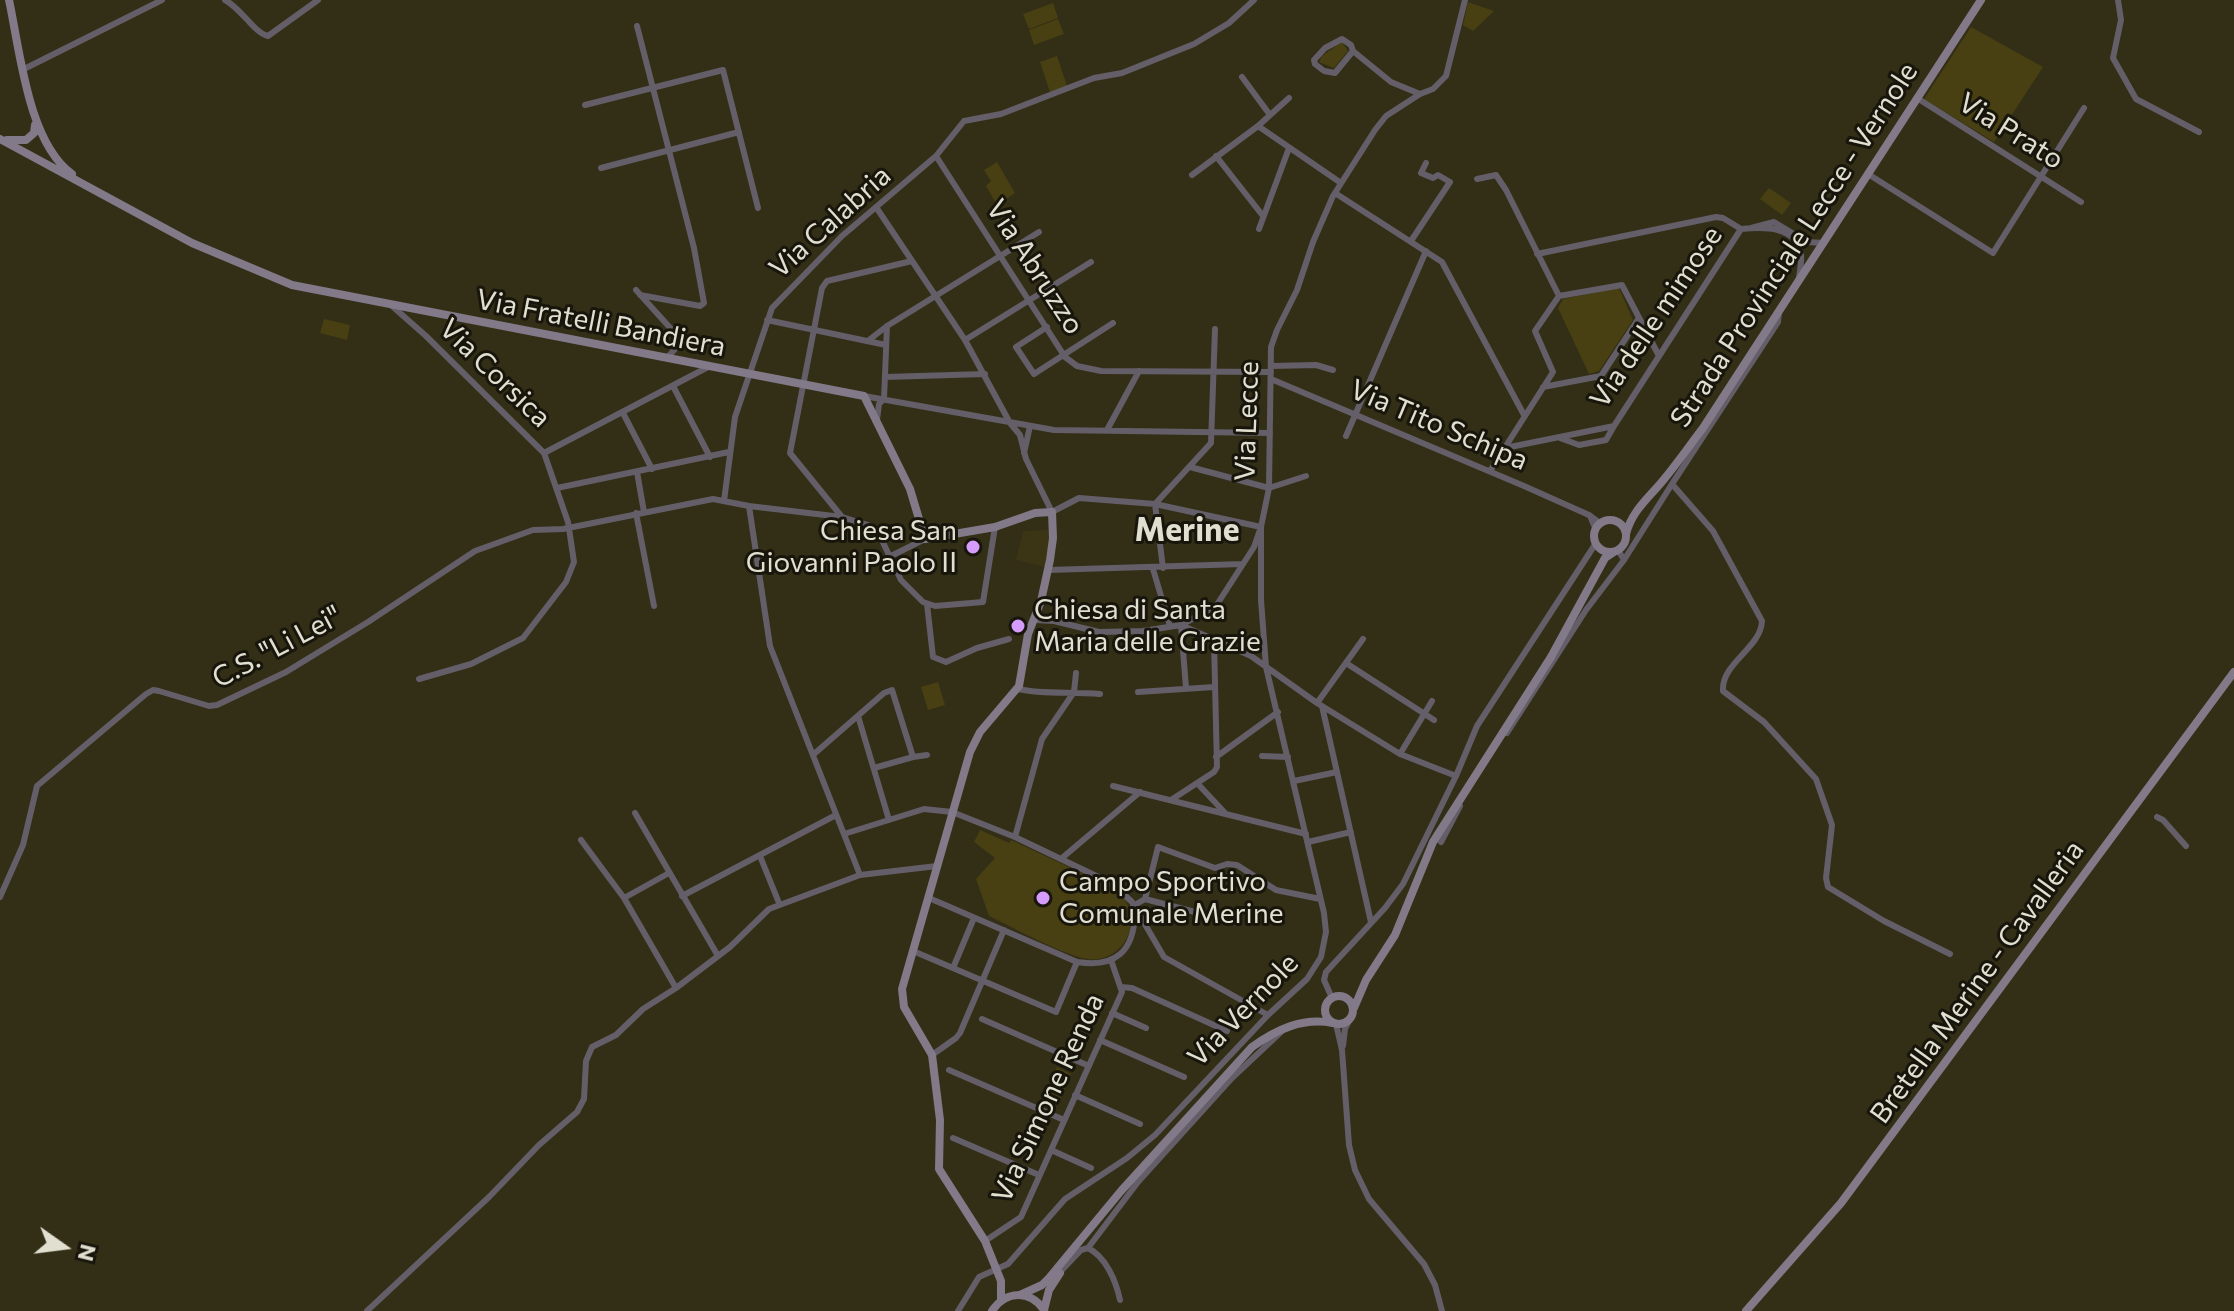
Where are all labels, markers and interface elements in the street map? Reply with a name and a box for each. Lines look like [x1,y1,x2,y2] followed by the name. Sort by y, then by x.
[1663,56,1925,434] street label: Strada Provinciale Lecce - Vernole
[1952,86,2070,176] street label: Via Prato
[762,159,898,285] street label: Via Calabria
[979,193,1091,341] street label: Via Abruzzo
[1583,220,1729,414] street label: Via delle mimose
[474,282,728,364] street label: Via Fratelli Bandiera
[432,312,558,434] street label: Via Corsica
[1228,361,1266,481] street label: Via Lecce
[1345,372,1533,478] street label: Via Tito Schipa
[1135,511,1239,549] district label: Merine
[746,514,957,580] place label: Chiesa San Giovanni Paolo II
[964,538,982,556] marker: Chiesa San Giovanni Paolo II
[1034,593,1261,659] place label: Chiesa di Santa Maria delle Grazie
[207,599,347,695] street label: C.S. "Li Lei"
[1009,617,1027,635] marker: Chiesa di Santa Maria delle Grazie
[1863,834,2091,1130] street label: Bretella Merine - Cavalleria
[1059,865,1284,931] place label: Campo Sportivo Comunale Merine
[1034,889,1052,907] marker: Campo Sportivo Comunale Merine
[1181,946,1305,1074] street label: Via Vernole
[985,988,1111,1208] street label: Via Simone Renda
[24,1207,104,1287] north arrow
[73,1242,103,1264] text: N

